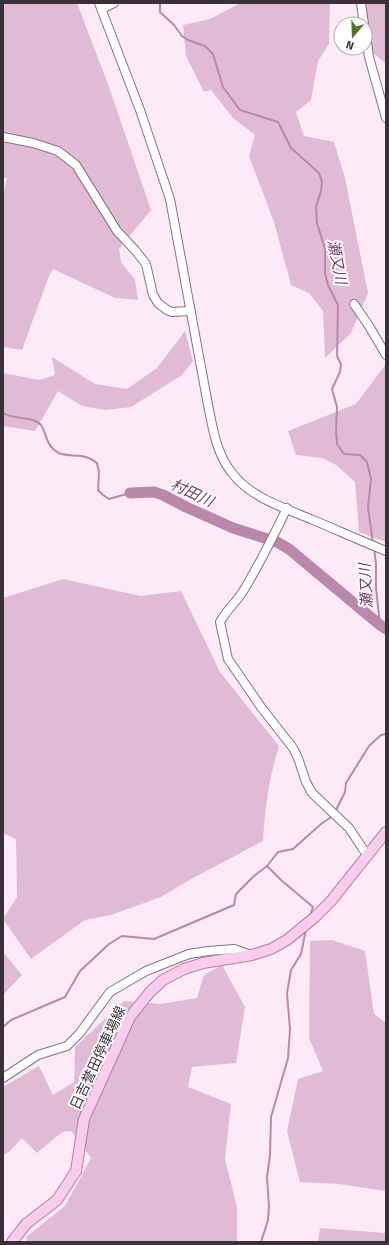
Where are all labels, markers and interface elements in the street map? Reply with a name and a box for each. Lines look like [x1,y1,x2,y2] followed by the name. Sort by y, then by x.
[333,16,373,56] north arrow
[344,38,356,52] text: N
[324,238,351,288] water label: 瀬又川
[168,475,218,512] water label: 村田川
[356,561,376,609] water label: 瀬又川
[67,1004,129,1112] street label: 日吉誉田停車場線

